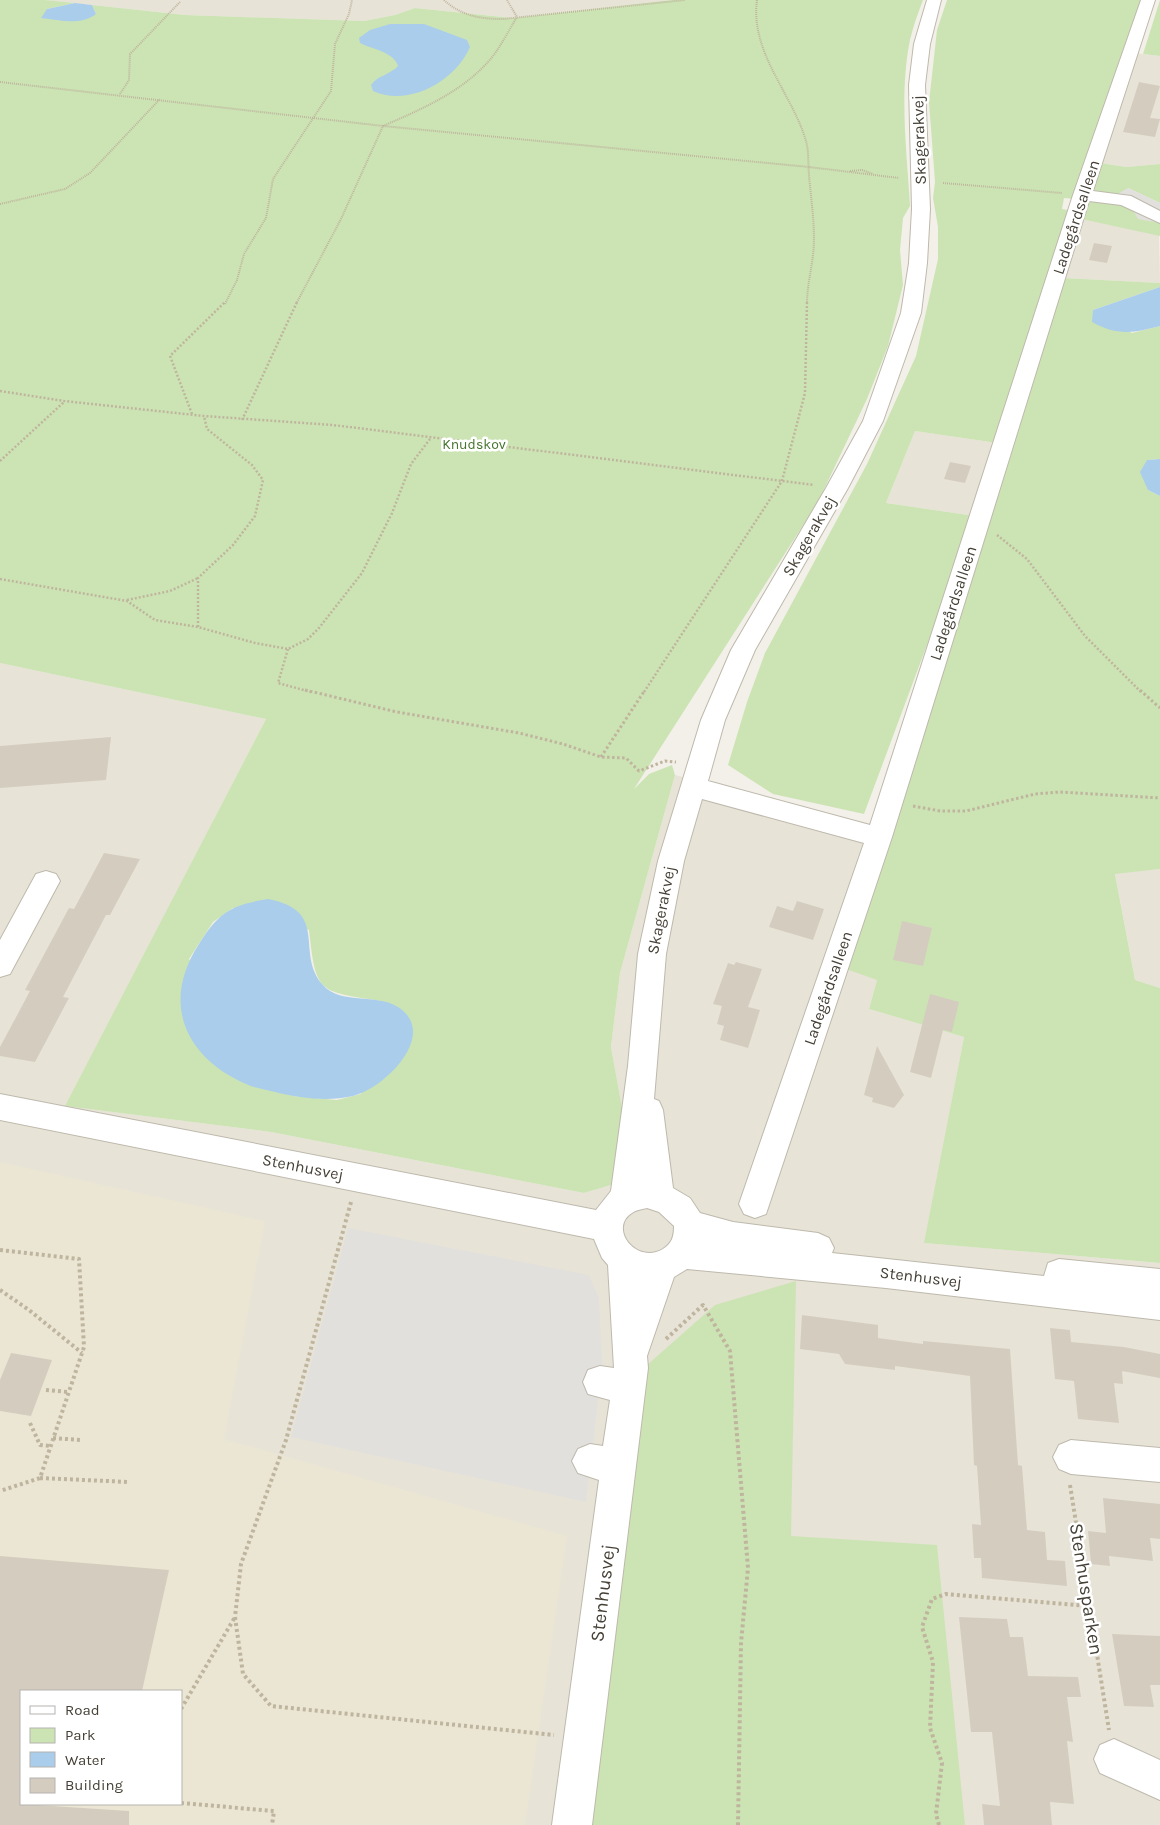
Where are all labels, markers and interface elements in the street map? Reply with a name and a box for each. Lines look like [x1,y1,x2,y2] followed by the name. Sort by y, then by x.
[908,95,930,185] street label: Skagerakvej
[1049,157,1103,277] street label: Ladegårdsalleen
[442,436,506,453] park label: Knudskov
[778,492,840,580] street label: Skagerakvej
[926,543,980,663] street label: Ladegårdsalleen
[643,864,679,956] street label: Skagerakvej
[800,928,856,1048] street label: Ladegårdsalleen
[261,1150,345,1184] street label: Stenhusvej
[879,1263,963,1291] street label: Stenhusvej
[1065,1522,1107,1656] street label: Stenhusparken
[586,1543,620,1643] street label: Stenhusvej
[20,1690,182,1805] legend
[65,1701,100,1719] text: Road
[65,1726,95,1744] text: Park
[65,1751,106,1769] text: Water
[65,1776,123,1794] text: Building

